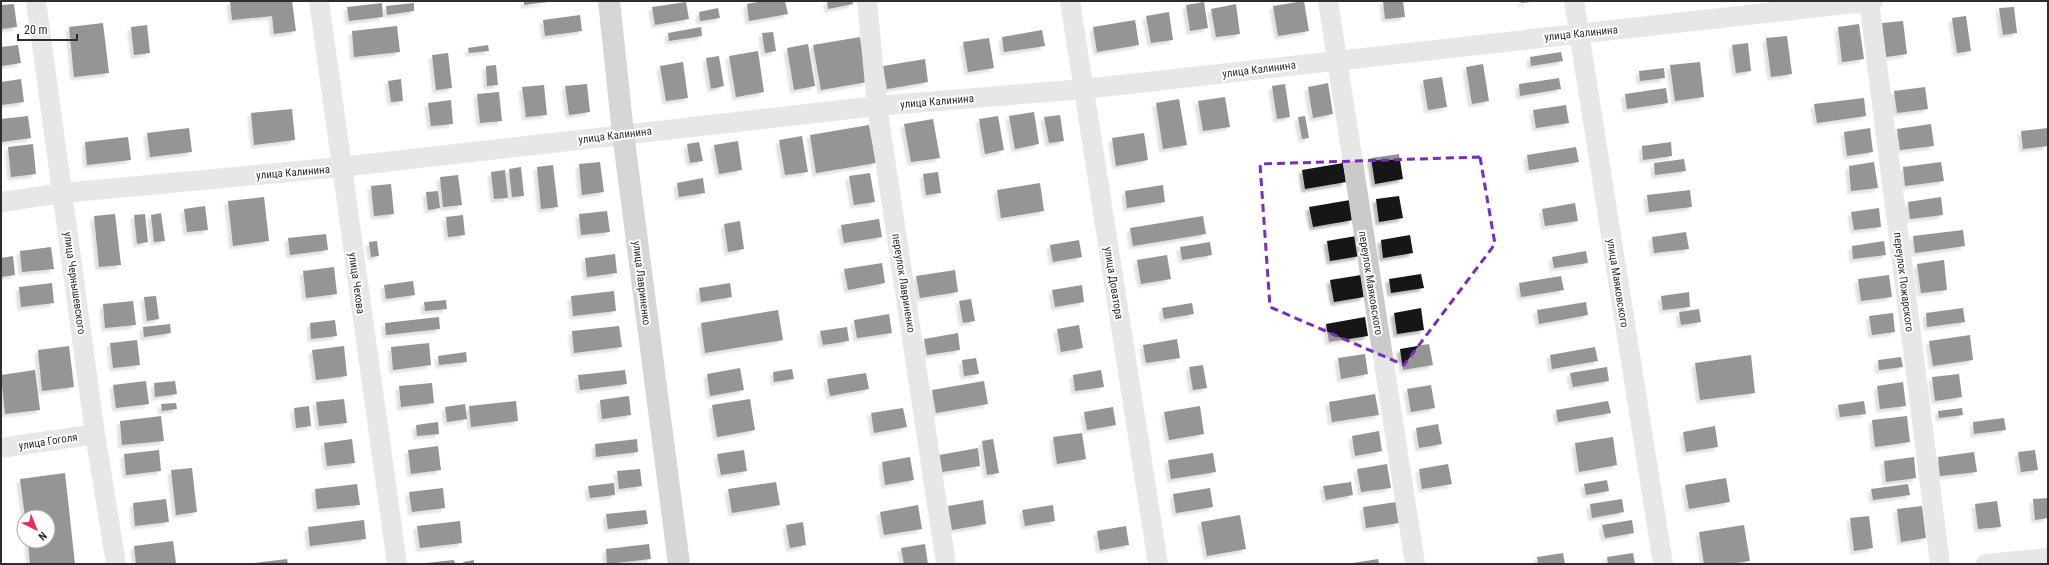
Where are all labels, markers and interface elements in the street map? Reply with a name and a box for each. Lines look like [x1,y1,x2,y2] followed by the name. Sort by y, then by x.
[18,16,77,42] scale bar
[24,23,48,37] text: 20 m
[1544,23,1618,44] street label: улица Калинина
[1222,59,1297,80] street label: улица Калинина
[900,92,974,111] street label: улица Калинина
[578,125,653,146] street label: улица Калинина
[256,163,330,182] street label: улица Калинина
[1356,230,1385,336] street label: переулок Маяковского
[61,231,88,336] street label: улица Чернышевского
[1891,232,1916,333] street label: переулок Пожарского
[889,233,918,334] street label: переулок Лавриненко
[1604,238,1631,329] street label: улица Маяковского
[630,240,653,326] street label: улица Лавриненко
[1101,246,1126,320] street label: улица Доватора
[346,251,367,315] street label: улица Чехова
[18,430,78,453] street label: улица Гоголя
[16,509,56,549] north arrow
[35,529,49,543] text: N

